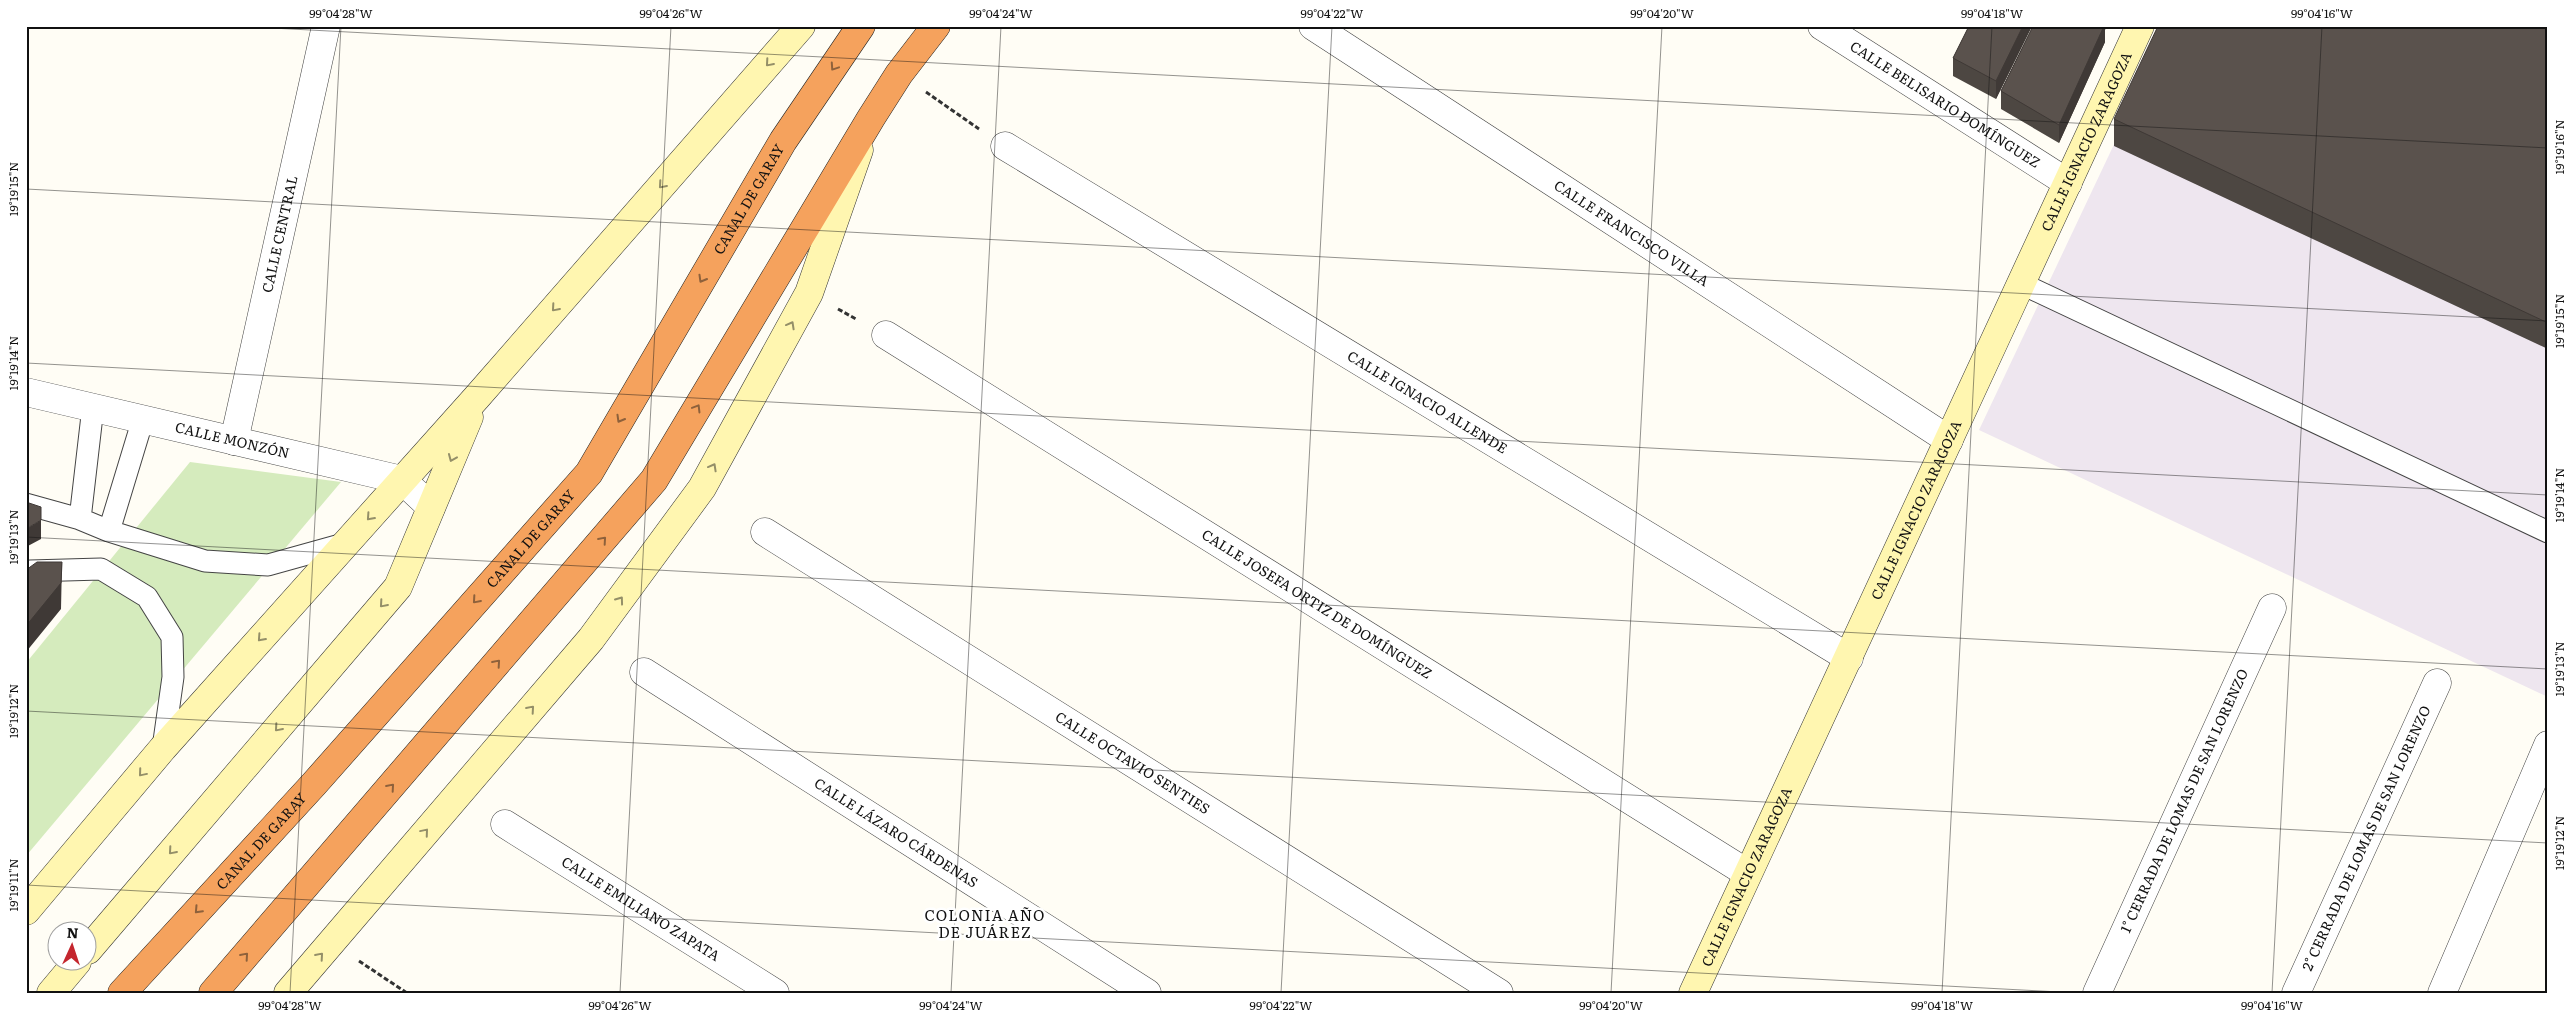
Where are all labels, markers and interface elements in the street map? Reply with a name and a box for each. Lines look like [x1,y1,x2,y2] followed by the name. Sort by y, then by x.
[309,4,373,22] text: 99°04'28"W
[639,4,703,22] text: 99°04'26"W
[969,4,1033,22] text: 99°04'24"W
[1301,4,1363,22] text: 99°04'22"W
[1630,4,1694,22] text: 99°04'20"W
[1961,4,2023,22] text: 99°04'18"W
[2291,4,2353,22] text: 99°04'16"W
[1847,35,2045,172] street label: CALLE BELISARIO DOMÍNGUEZ
[2036,47,2136,234] street label: CALLE IGNACIO ZARAGOZA
[766,57,775,66] one-way arrow
[831,61,840,70] one-way arrow
[2550,119,2568,175] text: 19°19'16"N
[708,140,788,258] street label: CANAL DE GARAY
[4,162,22,216] text: 19°19'15"N
[256,173,302,294] street label: CALLE CENTRAL
[1551,175,1714,291] street label: CALLE FRANCISCO VILLA
[659,180,668,189] one-way arrow
[699,273,709,282] one-way arrow
[2550,294,2568,348] text: 19°19'15"N
[552,302,561,311] one-way arrow
[785,321,795,330] one-way arrow
[4,336,22,390] text: 19°19'14"N
[1344,345,1512,458] street label: CALLE IGNACIO ALLENDE
[690,404,700,413] one-way arrow
[617,414,627,423] one-way arrow
[173,416,292,462] street label: CALLE MONZÓN
[1865,416,1966,603] street label: CALLE IGNACIO ZARAGOZA
[447,453,458,462] one-way arrow
[707,464,717,473] one-way arrow
[2550,468,2568,522] text: 19°19'14"N
[481,485,579,592] street label: CANAL DE GARAY
[4,509,22,565] text: 19°19'13"N
[367,511,376,520] one-way arrow
[1198,524,1436,683] street label: CALLE JOSEFA ORTIZ DE DOMÍNGUEZ
[597,536,606,545] one-way arrow
[473,595,482,604] one-way arrow
[614,596,623,606] one-way arrow
[380,599,389,608] one-way arrow
[258,632,267,641] one-way arrow
[2550,641,2568,697] text: 19°19'13"N
[491,660,500,669] one-way arrow
[2115,665,2252,936] street label: 1° CERRADA DE LOMAS DE SAN LORENZO
[4,684,22,738] text: 19°19'12"N
[2296,702,2434,974] street label: 2° CERRADA DE LOMAS DE SAN LORENZO
[525,706,534,715] one-way arrow
[1052,706,1214,818] street label: CALLE OCTAVIO SENTIES
[274,722,283,731] one-way arrow
[139,767,148,776] one-way arrow
[811,772,982,892] street label: CALLE LÁZARO CÁRDENAS
[386,783,395,792] one-way arrow
[1696,783,1796,969] street label: CALLE IGNACIO ZARAGOZA
[211,788,310,893] street label: CANAL DE GARAY
[2550,816,2568,870] text: 19°19'12"N
[419,829,428,838] one-way arrow
[169,845,178,854] one-way arrow
[558,851,725,966] street label: CALLE EMILIANO ZAPATA
[4,858,22,912] text: 19°19'11"N
[925,903,1045,943] district label: COLONIA AÑO DE JUÁREZ
[195,904,204,913] one-way arrow
[48,922,98,972] north arrow
[66,922,79,942] text: N
[239,953,248,962] one-way arrow
[314,953,322,962] one-way arrow
[258,996,322,1014] text: 99°04'28"W
[588,996,652,1014] text: 99°04'26"W
[919,996,983,1014] text: 99°04'24"W
[1250,996,1312,1014] text: 99°04'22"W
[1579,996,1643,1014] text: 99°04'20"W
[1911,996,1973,1014] text: 99°04'18"W
[2241,996,2303,1014] text: 99°04'16"W

